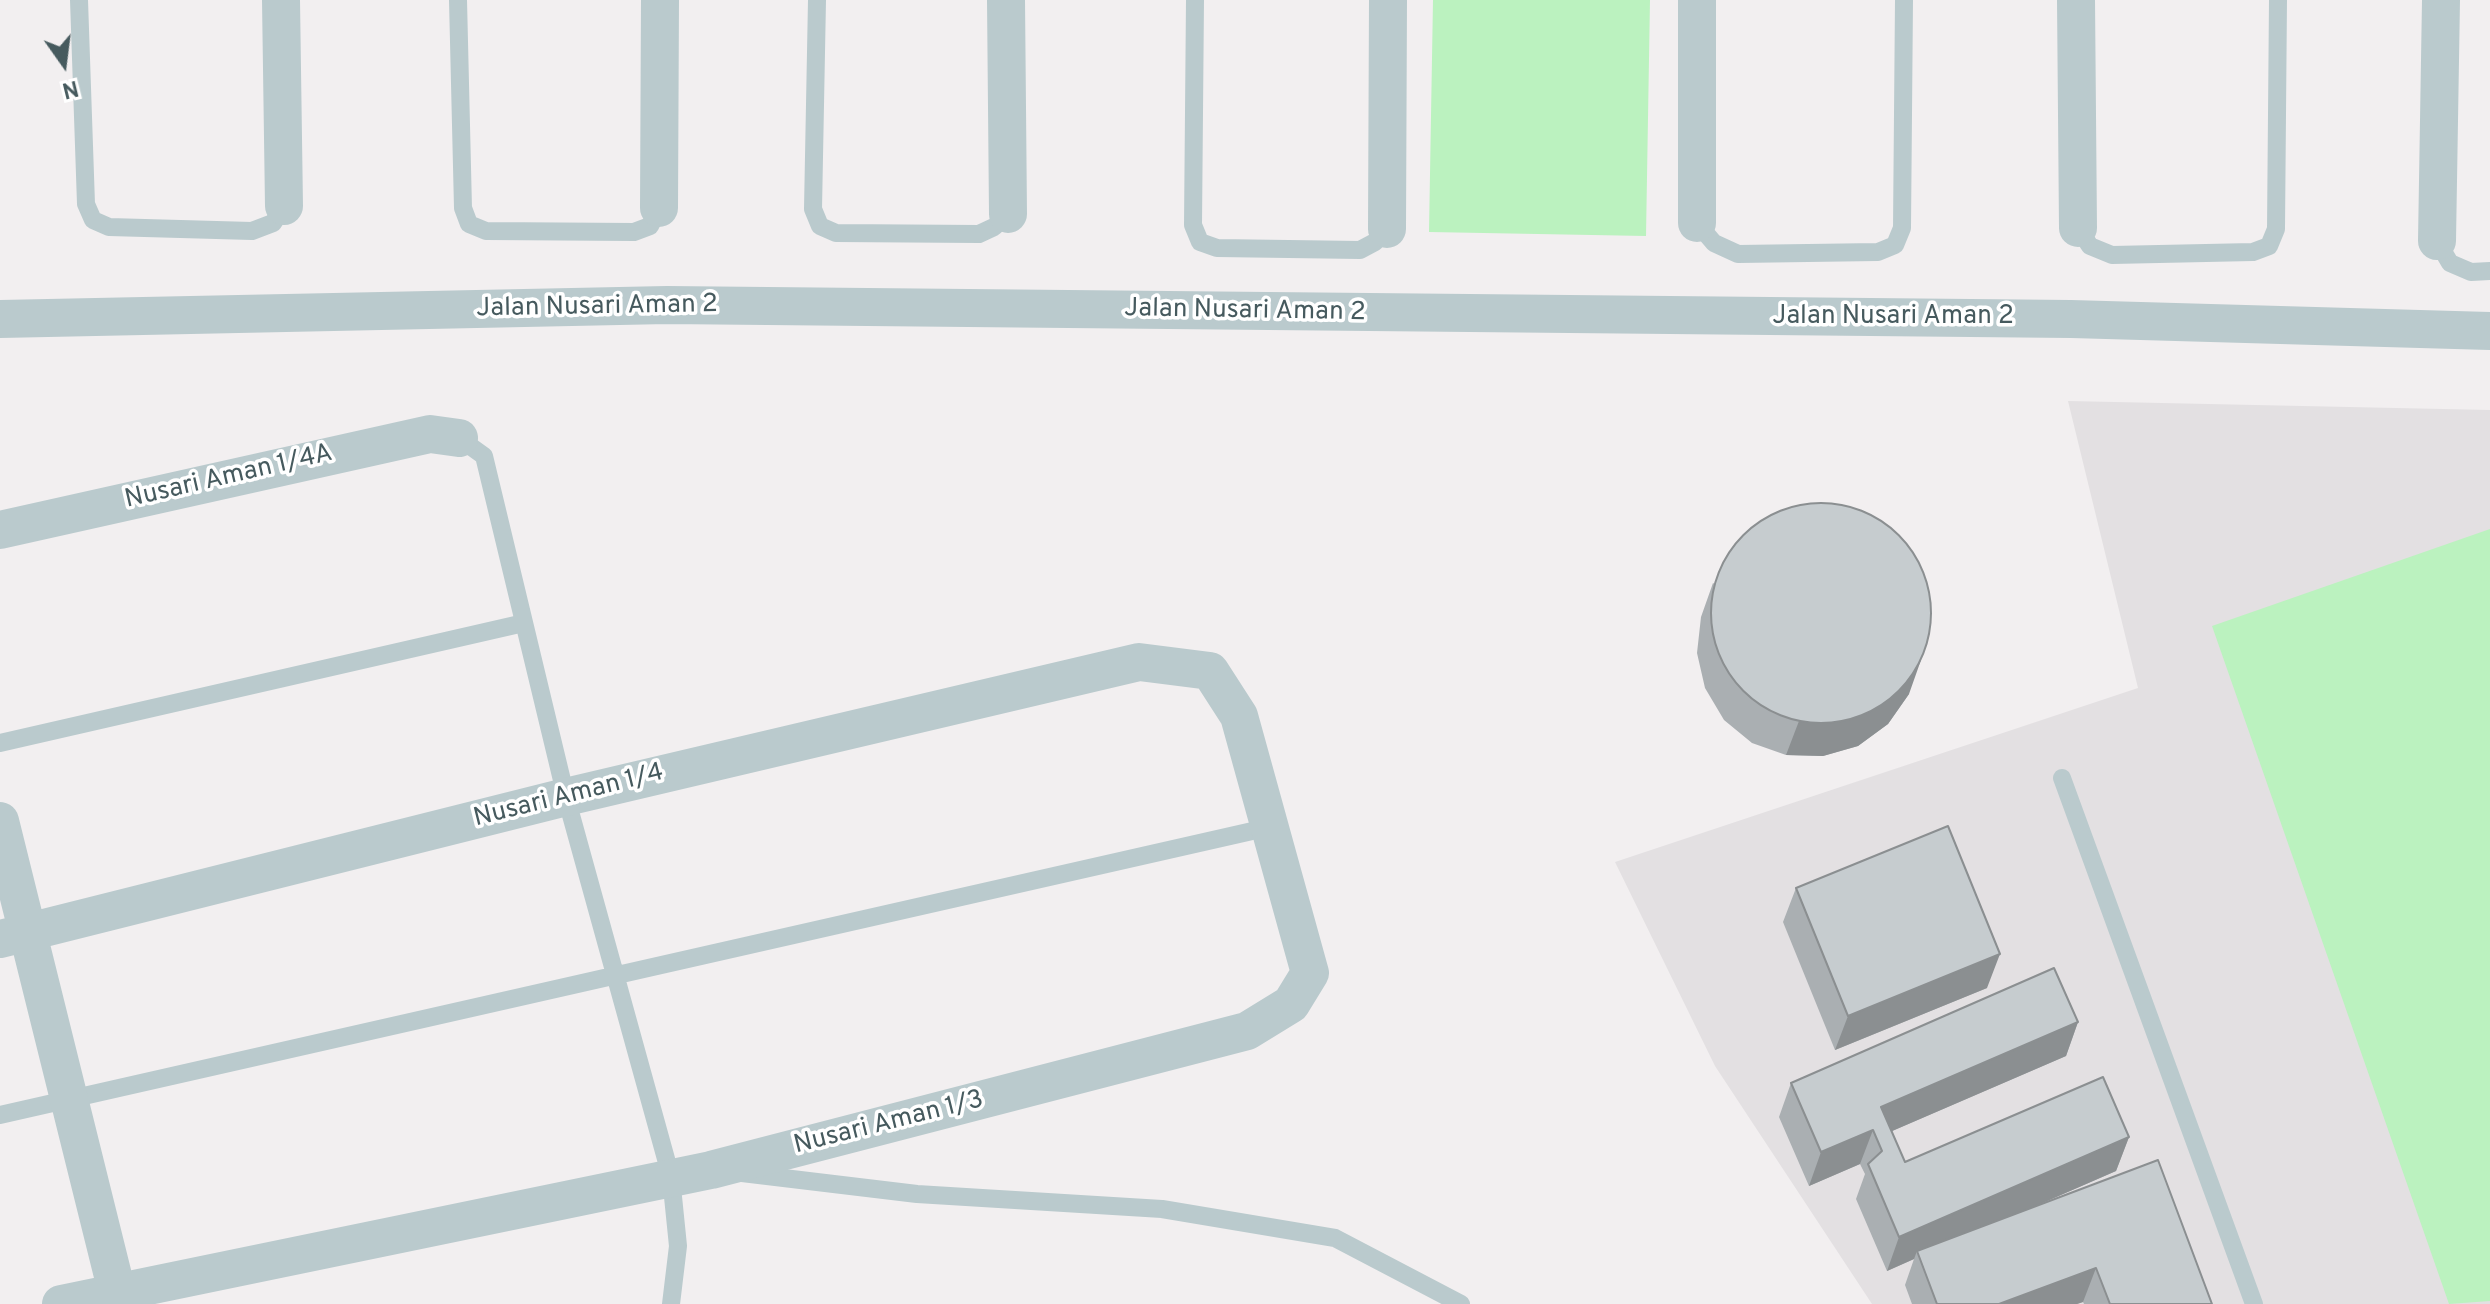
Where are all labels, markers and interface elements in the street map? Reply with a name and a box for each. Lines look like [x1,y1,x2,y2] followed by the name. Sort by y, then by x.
[24,24,104,104] north arrow
[59,73,81,103] text: N
[476,290,718,326] street label: Jalan Nusari Aman 2
[1124,294,1366,330] street label: Jalan Nusari Aman 2
[1772,302,2014,334] street label: Jalan Nusari Aman 2
[122,439,336,517] street label: Nusari Aman 1/4A
[471,758,667,836] street label: Nusari Aman 1/4
[791,1085,987,1163] street label: Nusari Aman 1/3

